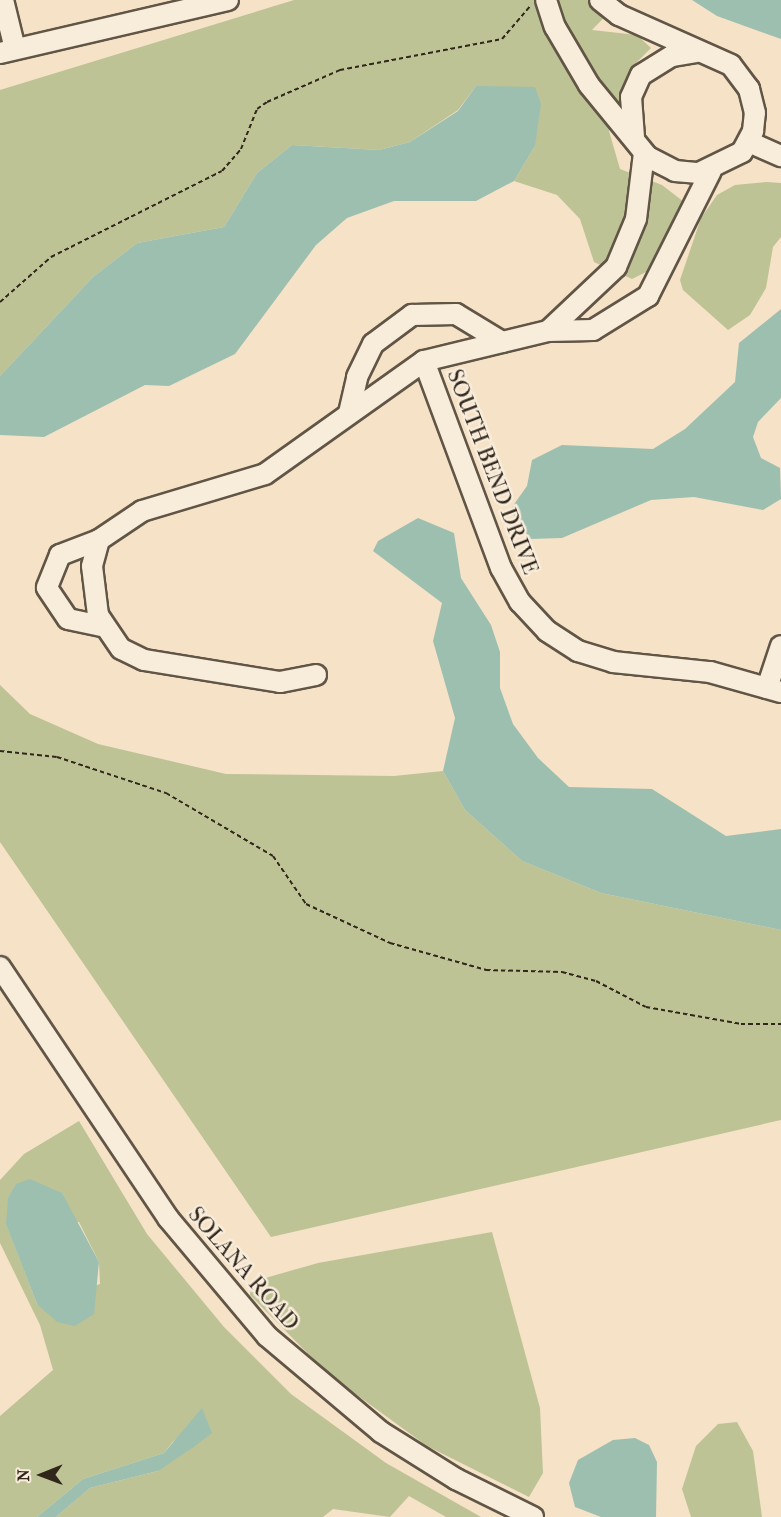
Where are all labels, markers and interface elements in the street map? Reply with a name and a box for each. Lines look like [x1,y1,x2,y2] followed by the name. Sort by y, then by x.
[441,366,543,578] street label: SOUTH BEND DRIVE
[182,1202,304,1336] street label: SOLANA ROAD
[12,1445,72,1505] north arrow
[14,1469,33,1482] text: N

